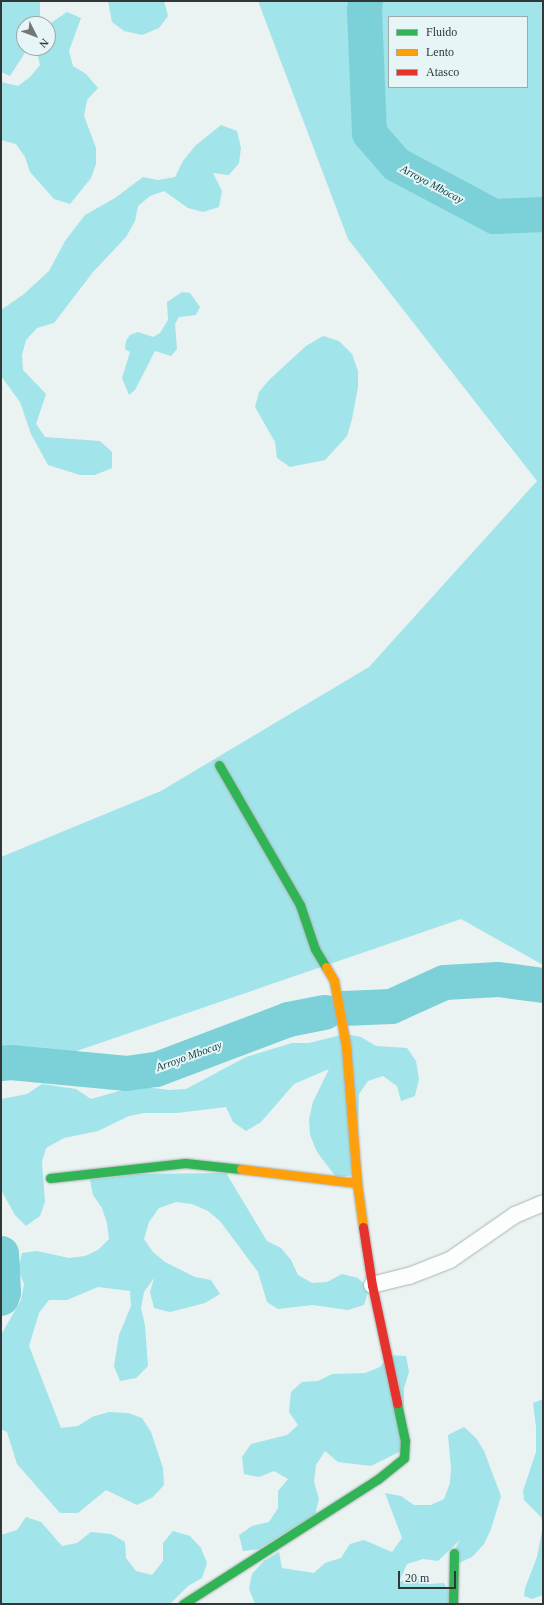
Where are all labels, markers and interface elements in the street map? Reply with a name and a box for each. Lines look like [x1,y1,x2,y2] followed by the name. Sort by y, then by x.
[16,16,56,56] north arrow
[388,16,528,88] legend
[426,25,457,39] text: Fluido
[37,36,51,50] text: N
[426,45,454,59] text: Lento
[426,65,459,79] text: Atasco
[398,162,466,206] water label: Arroyo Mbocay
[154,1038,224,1074] water label: Arroyo Mbocay
[400,1563,458,1589] scale bar
[405,1571,429,1585] text: 20 m

